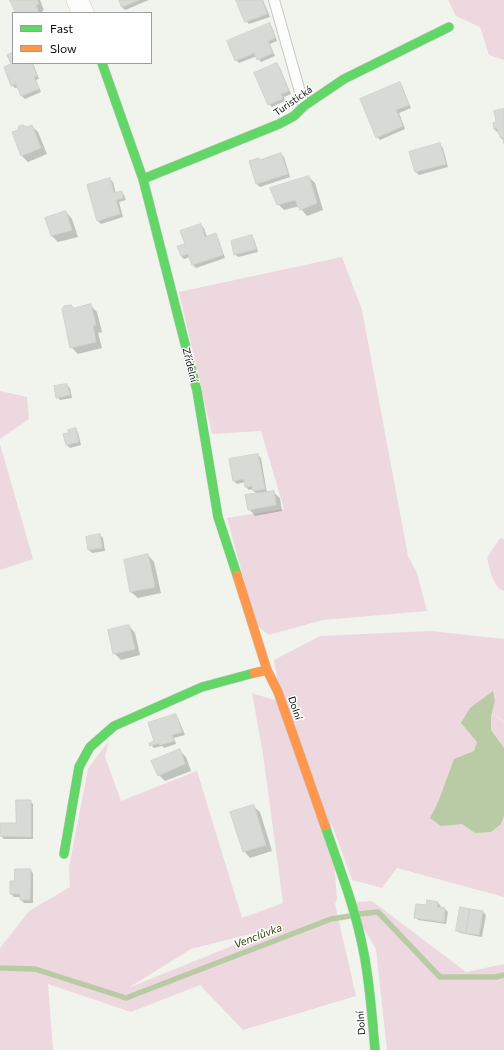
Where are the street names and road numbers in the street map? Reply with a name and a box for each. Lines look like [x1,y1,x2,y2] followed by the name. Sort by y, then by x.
[271,83,315,119] street label: Turistická
[180,346,200,384] street label: Zřídelní
[285,695,305,721] street label: Dolní
[354,1010,368,1036] street label: Dolní

